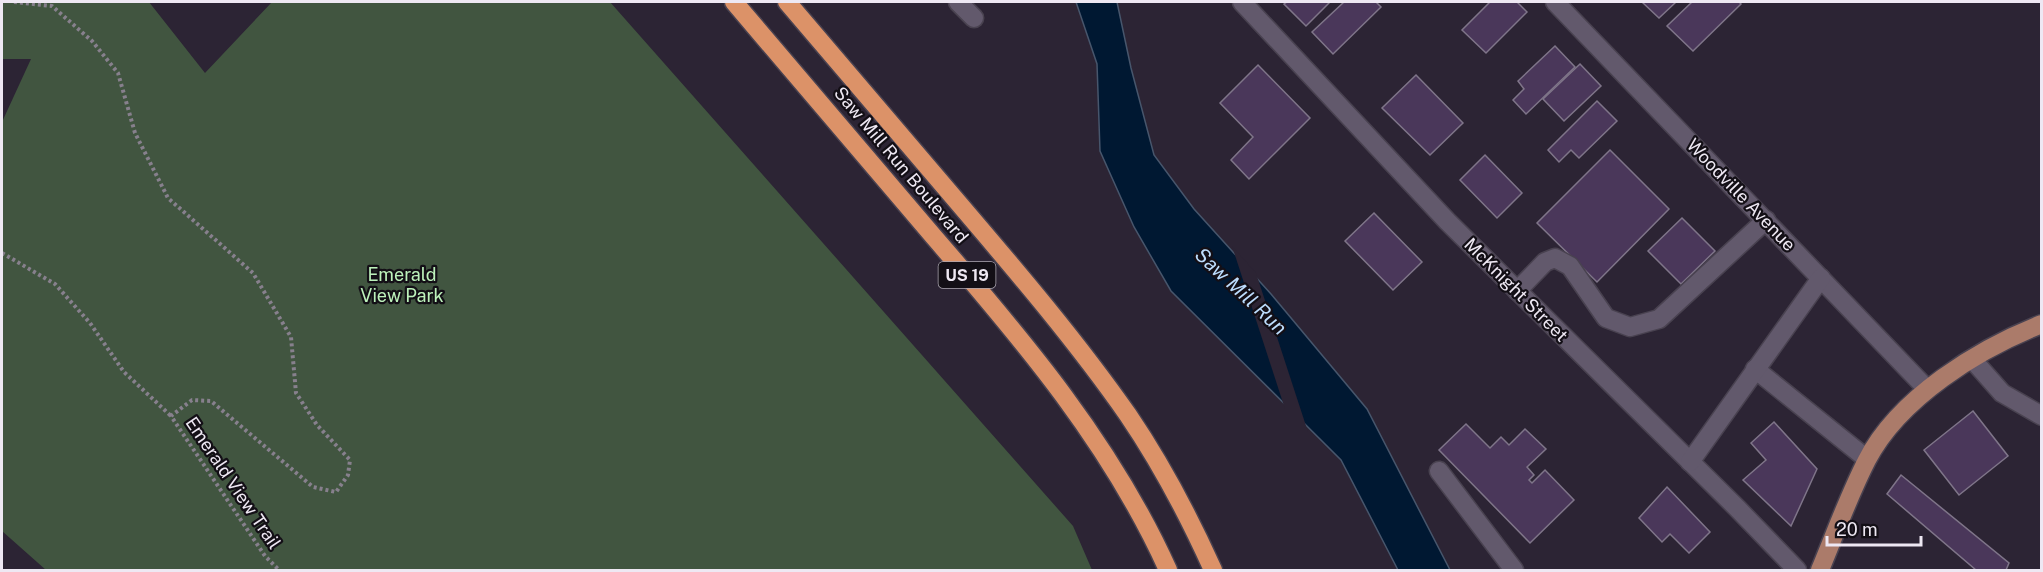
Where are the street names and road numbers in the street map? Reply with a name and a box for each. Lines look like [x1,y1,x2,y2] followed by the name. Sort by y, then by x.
[830,82,973,247] street label: Saw Mill Run Boulevard
[1683,134,1800,255] street label: Woodville Avenue
[1460,234,1572,346] street label: McKnight Street
[938,262,996,288] road number: US 19
[181,413,285,553] street label: Emerald View Trail

